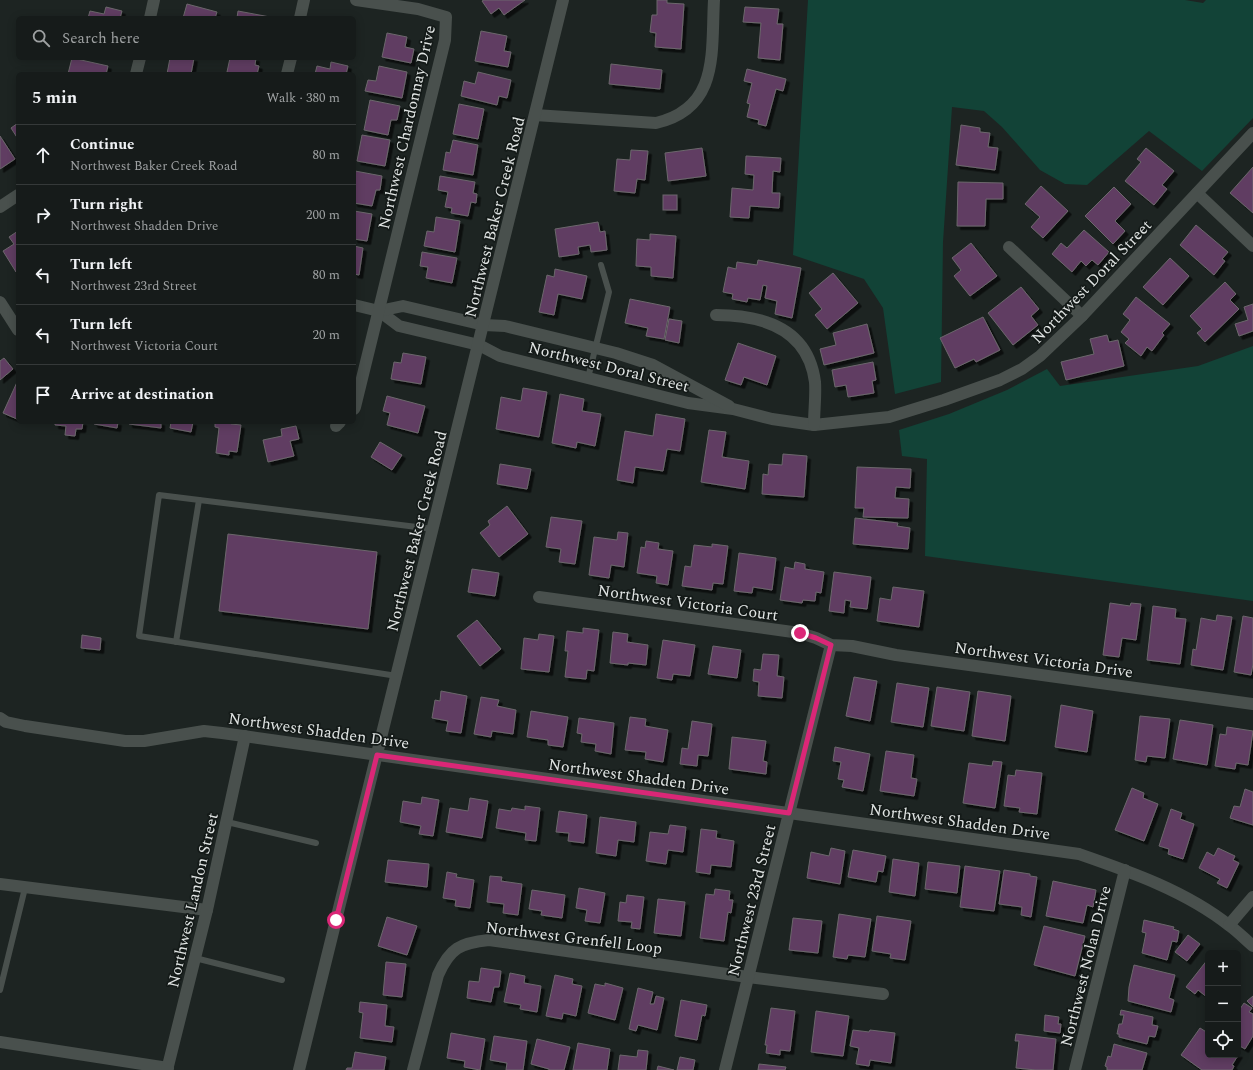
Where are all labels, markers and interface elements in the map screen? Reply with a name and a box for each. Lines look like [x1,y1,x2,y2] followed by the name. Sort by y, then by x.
[16,16,356,60] search box
[372,23,442,232] street label: Northwest Chardonnay Drive
[30,27,52,49] icon: search
[62,27,140,50] text: Search here
[32,85,77,111] text: 5 min
[266,88,340,108] text: Walk · 380 m
[458,114,532,320] street label: Northwest Baker Creek Road
[70,133,135,156] text: Continue
[32,144,54,166] icon: ahead
[313,145,340,165] text: 80 m
[70,156,238,176] text: Northwest Baker Creek Road
[70,193,143,216] text: Turn right
[32,204,54,226] icon: right
[306,205,340,225] text: 200 m
[1026,214,1158,349] street label: Northwest Doral Street
[70,216,218,236] text: Northwest Shadden Drive
[70,253,132,276] text: Turn left
[32,264,54,286] icon: left
[313,265,340,285] text: 80 m
[70,276,197,296] text: Northwest 23rd Street
[70,313,132,336] text: Turn left
[32,324,54,346] icon: left
[313,325,340,345] text: 20 m
[526,335,692,399] street label: Northwest Doral Street
[70,336,218,356] text: Northwest Victoria Court
[70,383,214,406] text: Arrive at destination
[32,384,54,406] icon: arrive
[380,428,454,634] street label: Northwest Baker Creek Road
[596,578,780,628] street label: Northwest Victoria Court
[791,624,809,642] route end
[953,636,1135,684] street label: Northwest Victoria Drive
[227,706,411,756] street label: Northwest Shadden Drive
[547,752,731,802] street label: Northwest Shadden Drive
[868,797,1052,847] street label: Northwest Shadden Drive
[161,810,225,990] street label: Northwest Landon Street
[721,821,783,979] street label: Northwest 23rd Street
[1054,883,1118,1049] street label: Northwest Nolan Drive
[327,911,345,929] route start
[484,915,663,961] street label: Northwest Grenfell Loop
[1205,950,1241,1058] map controls
[1205,950,1241,986] button: +
[1205,986,1241,1022] button: −
[1205,1022,1241,1058] button: locate

